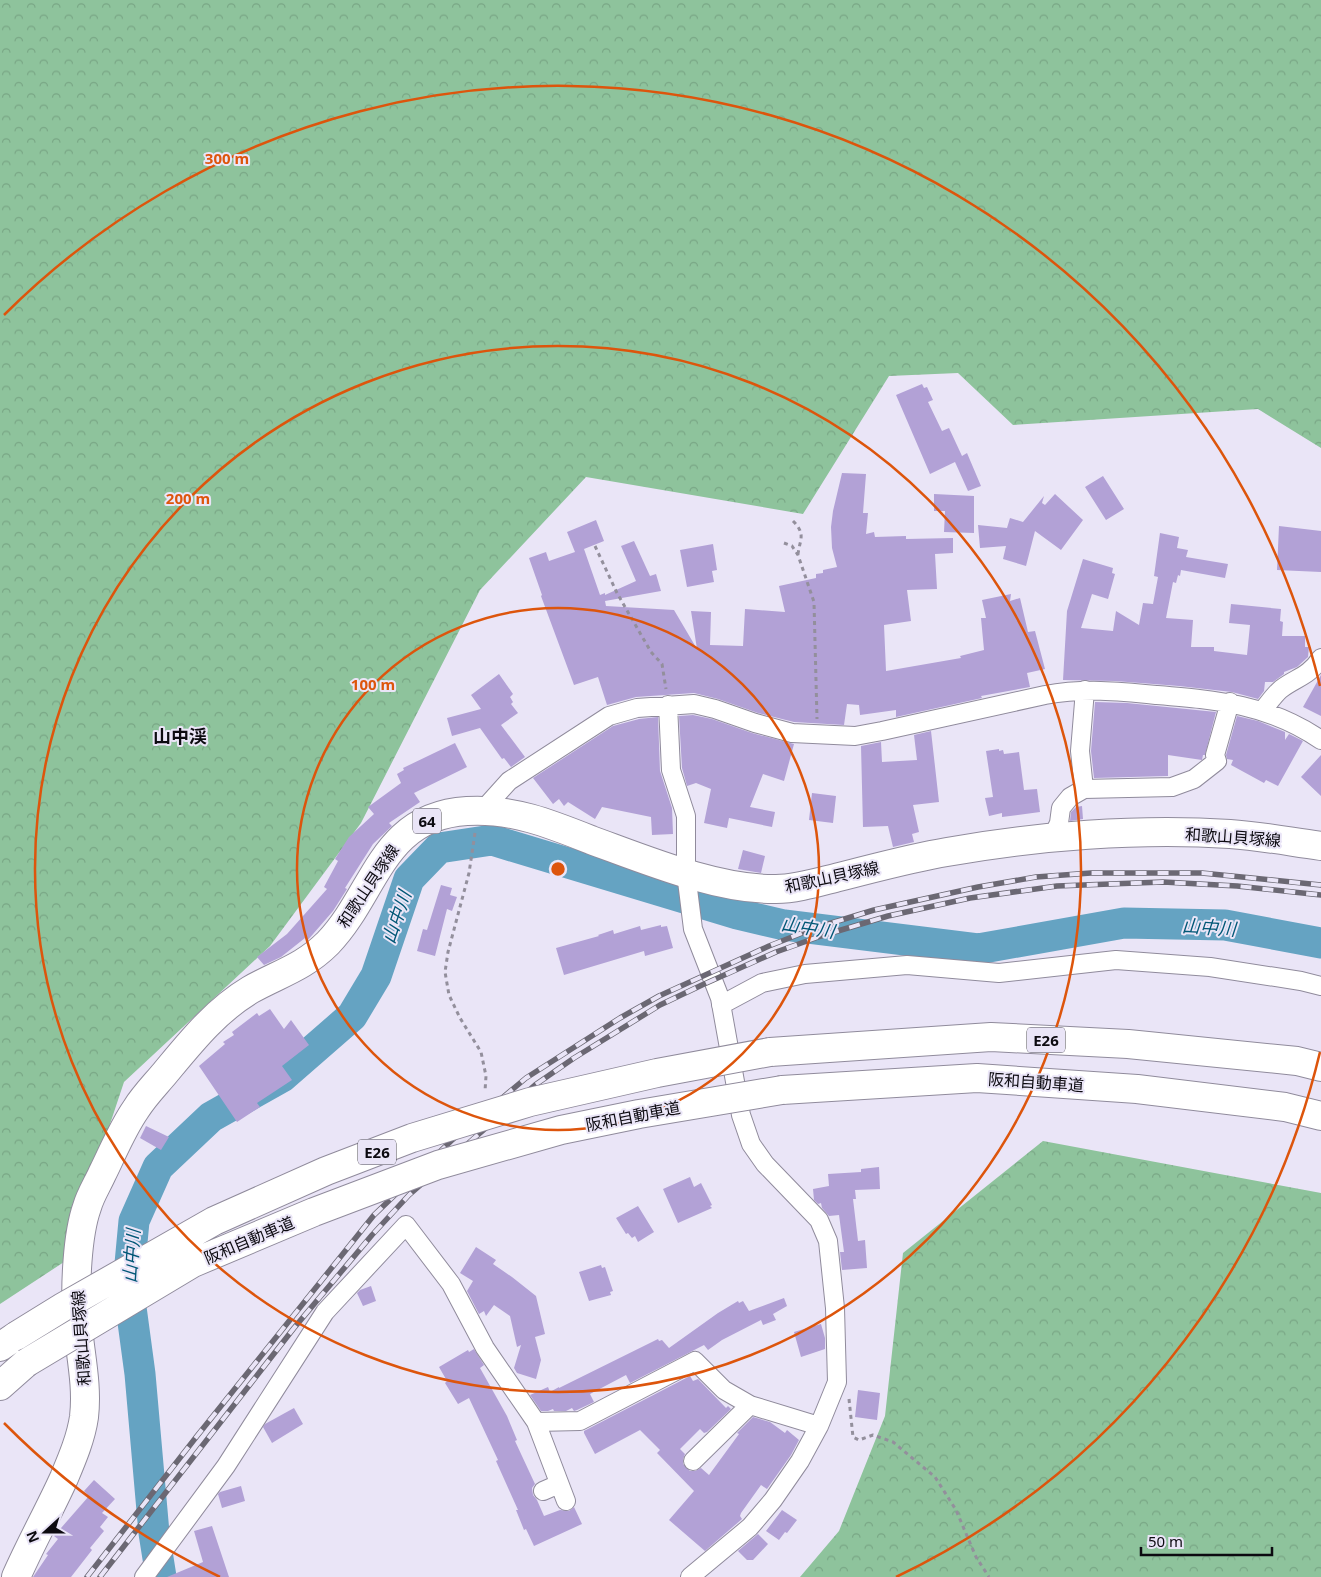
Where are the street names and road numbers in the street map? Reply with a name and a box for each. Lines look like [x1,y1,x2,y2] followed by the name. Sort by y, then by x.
[413,808,441,834] road number: 64
[1184,823,1282,851] street label: 和歌山貝塚線
[332,840,404,932] street label: 和歌山貝塚線
[783,856,881,898] street label: 和歌山貝塚線
[1027,1028,1065,1052] road number: E26
[987,1068,1085,1096] street label: 阪和自動車道
[584,1096,682,1136] street label: 阪和自動車道
[358,1140,396,1164] road number: E26
[201,1211,297,1269] street label: 阪和自動車道
[67,1289,95,1387] street label: 和歌山貝塚線

